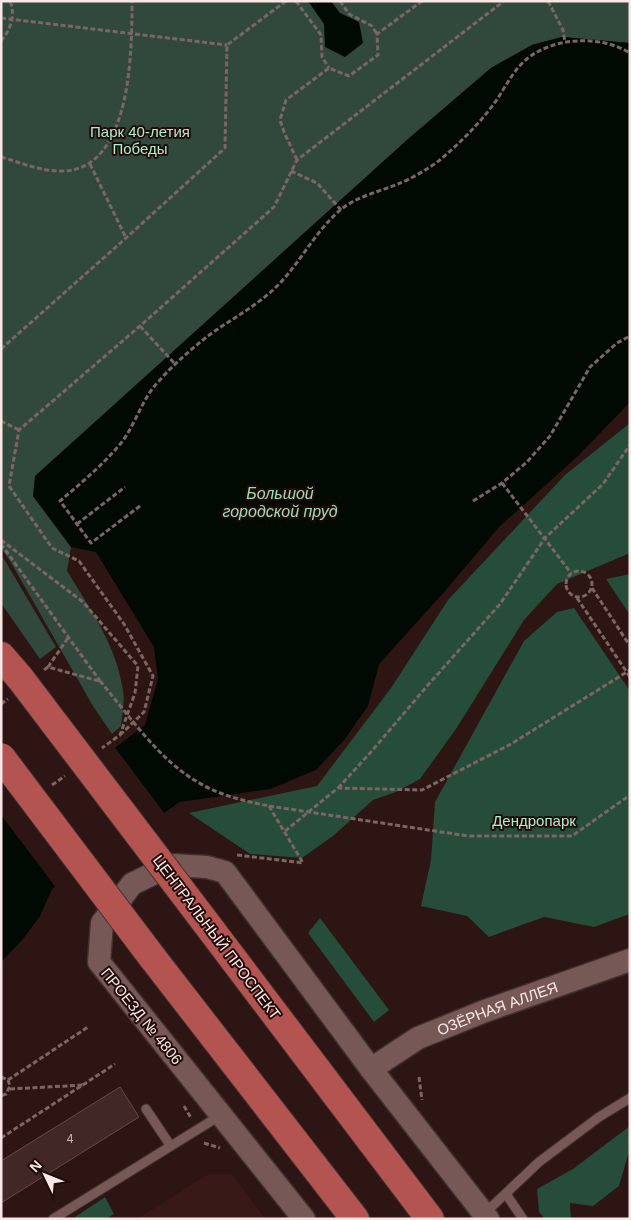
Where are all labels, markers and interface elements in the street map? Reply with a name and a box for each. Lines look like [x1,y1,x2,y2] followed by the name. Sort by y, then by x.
[90,123,190,157] park label: Парк 40-летия Победы
[222,485,338,520] water label: Большой городской пруд
[492,812,576,829] park label: Дендропарк
[150,852,284,1022] street label: ЦЕНТРАЛЬНЫЙ ПРОСПЕКТ
[98,964,186,1068] street label: ПРОЕЗД № 4806
[434,978,560,1038] street label: ОЗЁРНАЯ АЛЛЕЯ
[67,1132,74,1146] house number: 4
[20,1150,70,1200] north arrow
[26,1157,45,1175] text: N

